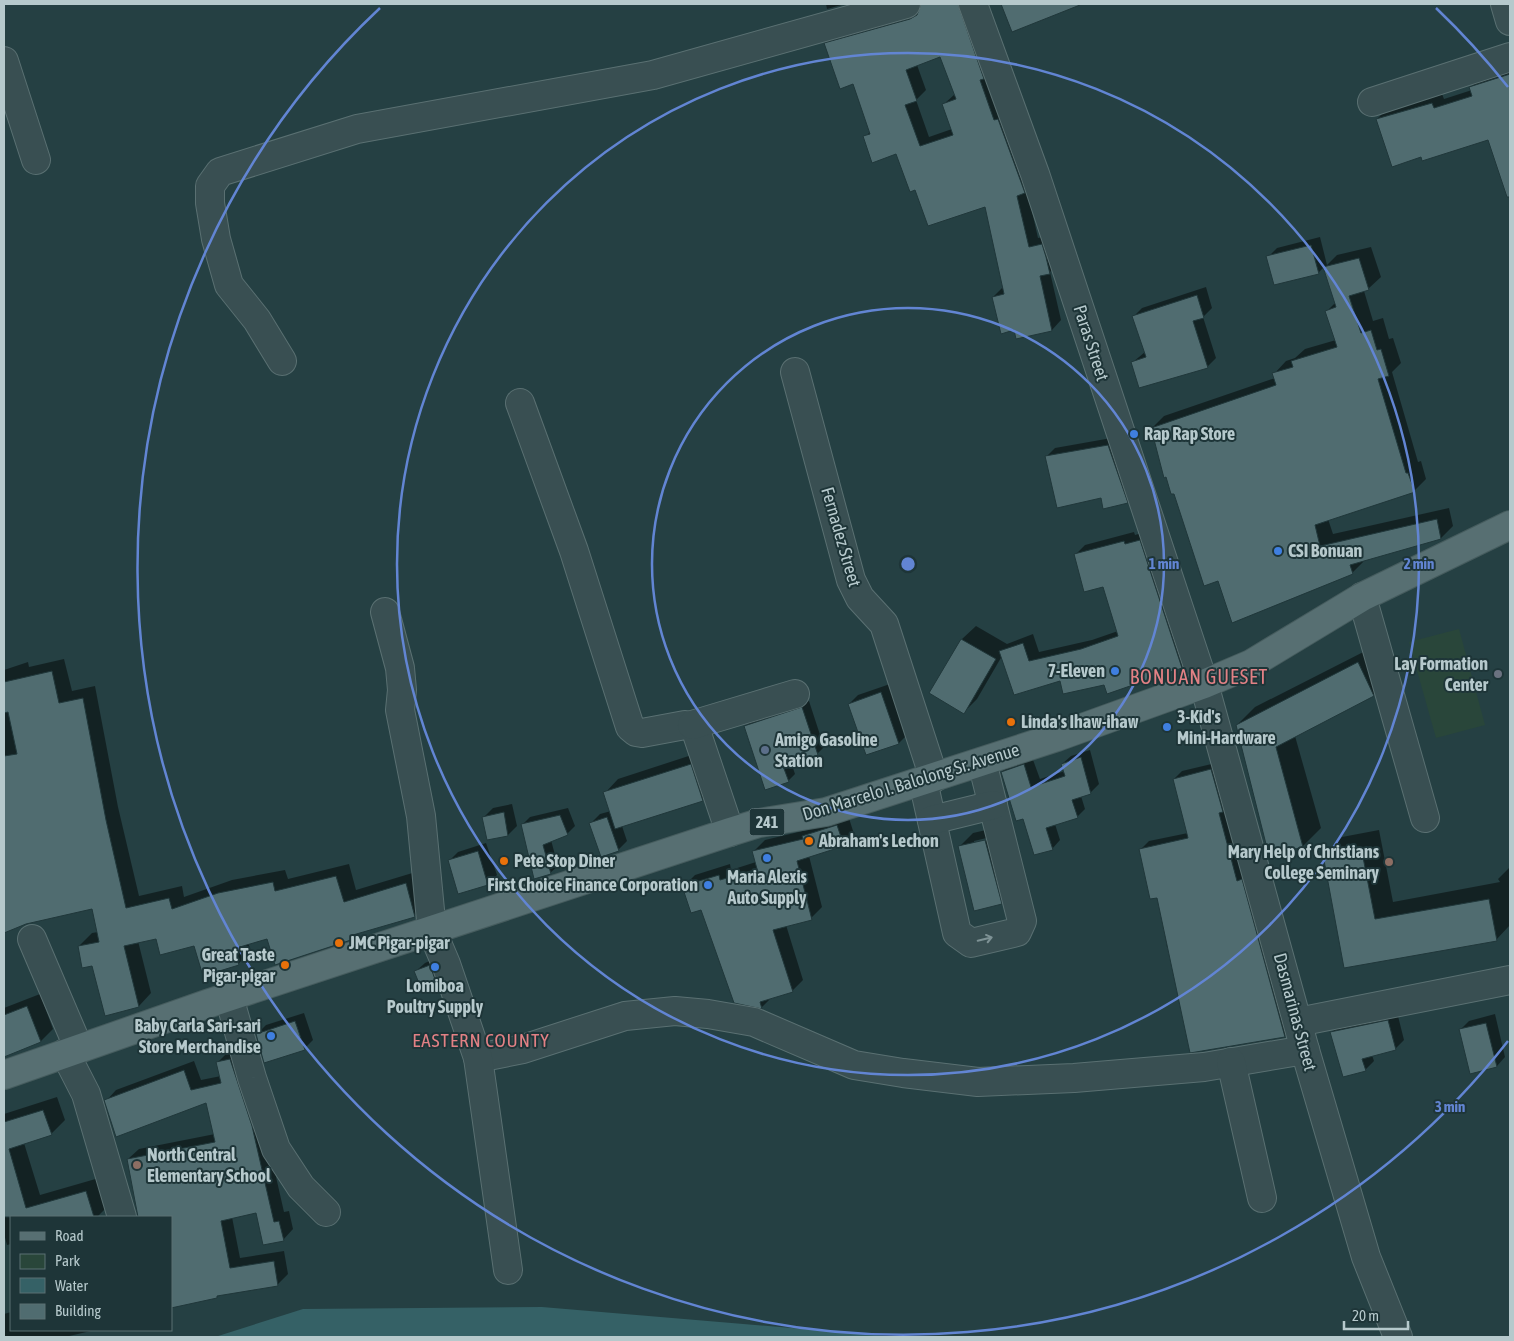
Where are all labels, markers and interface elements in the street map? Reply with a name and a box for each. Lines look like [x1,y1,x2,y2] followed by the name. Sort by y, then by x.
[1069,302,1114,383] street label: Paras Street
[1144,423,1235,444] place label: Rap Rap Store
[1128,428,1140,440] marker: Rap Rap Store
[817,485,866,589] street label: Fernadez Street
[1288,540,1363,561] place label: CSI Bonuan
[1272,545,1284,557] marker: CSI Bonuan
[899,555,917,573] centre of rings
[1149,555,1179,572] text: 1 min
[1404,555,1434,572] text: 2 min
[1394,653,1489,695] place label: Lay Formation Center
[1048,660,1105,681] place label: 7-Eleven
[1109,665,1121,677] marker: 7-Eleven
[1130,665,1268,688] district label: BONUAN GUESET
[1492,668,1504,680] marker: Lay Formation Center
[1177,706,1276,748] place label: 3-Kid's Mini-Hardware
[1021,711,1139,732] place label: Linda's Ihaw-ihaw
[1005,716,1017,728] marker: Linda's Ihaw-ihaw
[1161,721,1173,733] marker: 3-Kid's Mini-Hardware
[774,729,878,771] place label: Amigo Gasoline Station
[800,738,1022,825] street label: Don Marcelo I. Balolong Sr. Avenue
[759,744,771,756] marker: Amigo Gasoline Station
[750,809,784,836] road number: 241
[818,830,939,851] place label: Abraham's Lechon
[803,835,815,847] marker: Abraham's Lechon
[1228,841,1380,883] place label: Mary Help of Christians College Seminary
[514,850,616,871] place label: Pete Stop Diner
[761,852,773,864] marker: Maria Alexis Auto Supply
[498,855,510,867] marker: Pete Stop Diner
[1383,856,1395,868] marker: Mary Help of Christians College Seminary
[727,866,808,908] place label: Maria Alexis Auto Supply
[487,874,698,895] place label: First Choice Finance Corporation
[702,879,714,891] marker: First Choice Finance Corporation
[348,932,450,953] place label: JMC Pigar-pigar
[976,934,992,943] one-way arrow
[333,937,345,949] marker: JMC Pigar-pigar
[201,944,276,986] place label: Great Taste Pigar-pigar
[1270,951,1321,1073] street label: Dasmarinas Street
[279,959,291,971] marker: Great Taste Pigar-pigar
[429,961,441,973] marker: Lomiboa Poultry Supply
[387,975,484,1017] place label: Lomiboa Poultry Supply
[134,1015,261,1057] place label: Baby Carla Sari-sari Store Merchandise
[412,1029,550,1051] district label: EASTERN COUNTY
[265,1030,277,1042] marker: Baby Carla Sari-sari Store Merchandise
[1435,1098,1465,1115] text: 3 min
[147,1144,271,1186] place label: North Central Elementary School
[131,1159,143,1171] marker: North Central Elementary School
[10,1216,172,1331] legend
[55,1227,84,1244] text: Road
[55,1252,80,1269] text: Park
[55,1277,88,1294] text: Water
[1344,1298,1408,1330] scale bar
[55,1302,101,1319] text: Building
[1352,1307,1379,1324] text: 20 m

